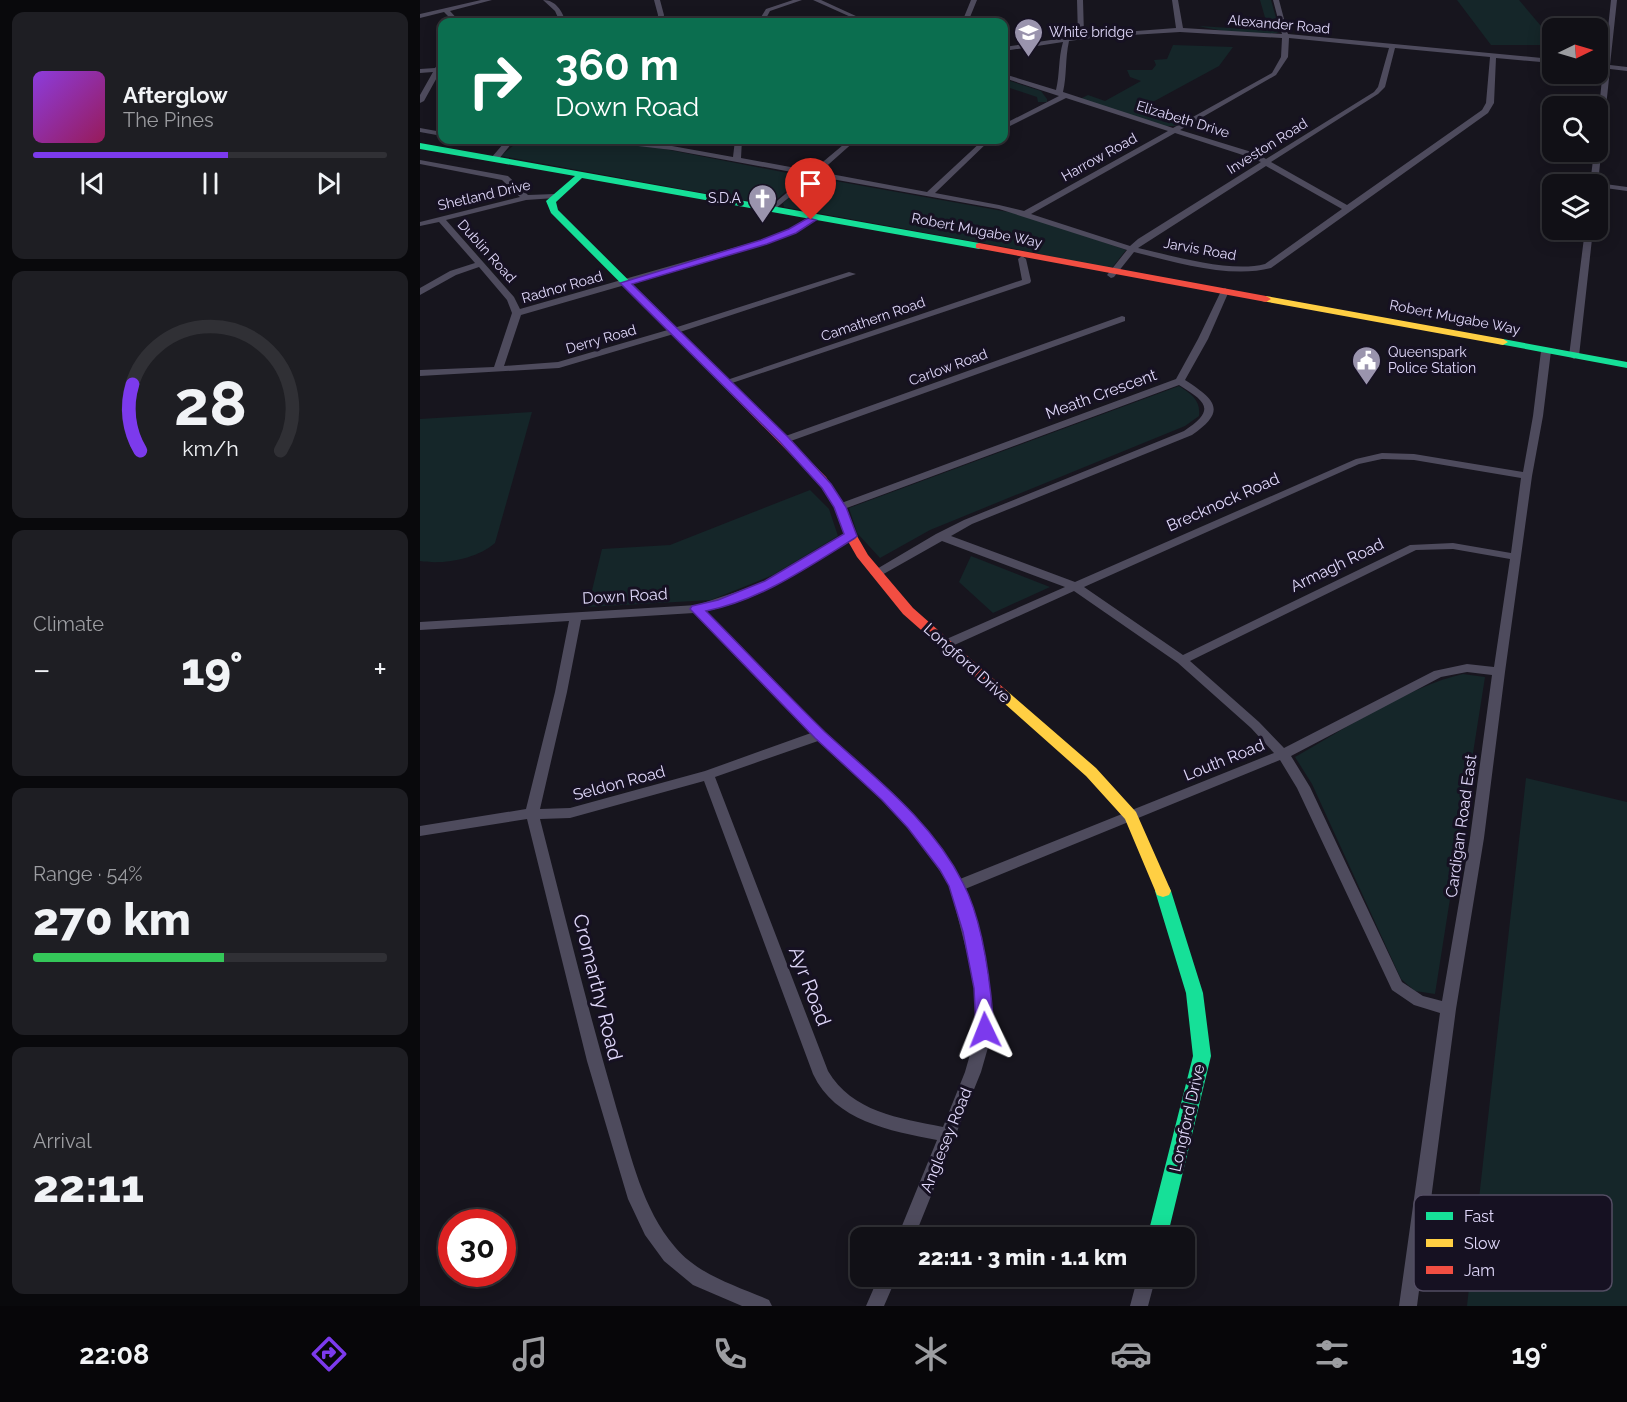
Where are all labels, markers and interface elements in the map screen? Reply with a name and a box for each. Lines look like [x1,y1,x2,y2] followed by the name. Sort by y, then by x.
[1227,12,1331,36] street label: Alexander Road
[1012,16,1044,58] school or university icon: White bridge
[1542,18,1608,84] north arrow
[1542,18,1608,240] map controls
[1049,24,1133,40] place label: White bridge
[555,41,679,90] text: 360 m
[456,42,534,120] icon: right
[123,82,228,108] text: Afterglow
[555,91,699,122] text: Down Road
[1542,96,1608,162] button: search
[1135,97,1231,141] street label: Elizabeth Drive
[123,108,214,132] text: The Pines
[1224,115,1310,177] street label: Investon Road
[1059,130,1139,184] street label: Harrow Road
[785,158,836,220] pin
[76,167,109,200] icon: previous
[194,167,227,200] icon: pause
[312,167,345,200] icon: next
[794,167,827,200] icon: arrive
[1542,174,1608,240] button: layers
[436,177,532,213] street label: Shetland Drive
[746,182,778,224] church icon: S.D.A
[708,190,742,206] place label: S.D.A
[910,209,1044,251] street label: Robert Mugabe Way
[455,216,519,286] street label: Dublin Road
[1162,235,1238,263] street label: Jarvis Road
[520,268,604,306] street label: Radnor Road
[819,294,927,344] street label: Camathern Road
[1388,296,1522,338] street label: Robert Mugabe Way
[564,321,638,357] street label: Derry Road
[1351,344,1383,386] public building icon: Queenspark Police Station
[1388,344,1476,376] place label: Queenspark Police Station
[907,345,989,389] street label: Carlow Road
[1043,365,1160,423] street label: Meath Crescent
[174,366,246,440] text: 28
[182,437,238,462] text: km/h
[1164,469,1282,535] street label: Brecknock Road
[1287,534,1387,596] street label: Armagh Road
[582,584,668,608] street label: Down Road
[33,612,104,636] text: Climate
[920,619,1014,707] street label: Longford Drive
[181,643,243,696] text: 19°
[33,650,51,689] text: −
[373,650,387,689] text: +
[1181,735,1267,785] street label: Louth Road
[1442,752,1481,899] street label: Cardigan Road East
[571,762,667,804] street label: Seldon Road
[33,862,143,886] text: Range · 54%
[33,893,191,946] text: 270 km
[568,911,628,1063] street label: Cromarthy Road
[784,943,836,1029] street label: Ayr Road
[953,998,1017,1062] position arrow
[1165,1062,1209,1174] street label: Longford Drive
[916,1085,976,1195] street label: Anglesey Road
[33,1129,92,1153] text: Arrival
[33,1160,144,1213] text: 22:11
[1414,1195,1612,1291] legend
[1464,1207,1495,1226] text: Fast
[438,1209,516,1287] speed limit sign: 30
[1464,1234,1500,1253] text: Slow
[918,1244,1127,1270] text: 22:11 · 3 min · 1.1 km
[1464,1261,1495,1280] text: Jam
[308,1333,350,1375] icon: directions
[509,1333,551,1375] icon: music
[709,1333,751,1375] icon: phone
[910,1333,952,1375] icon: climate
[1110,1333,1152,1375] icon: car
[1311,1333,1353,1375] icon: filters
[79,1339,149,1370] text: 22:08
[1511,1339,1548,1370] text: 19°

